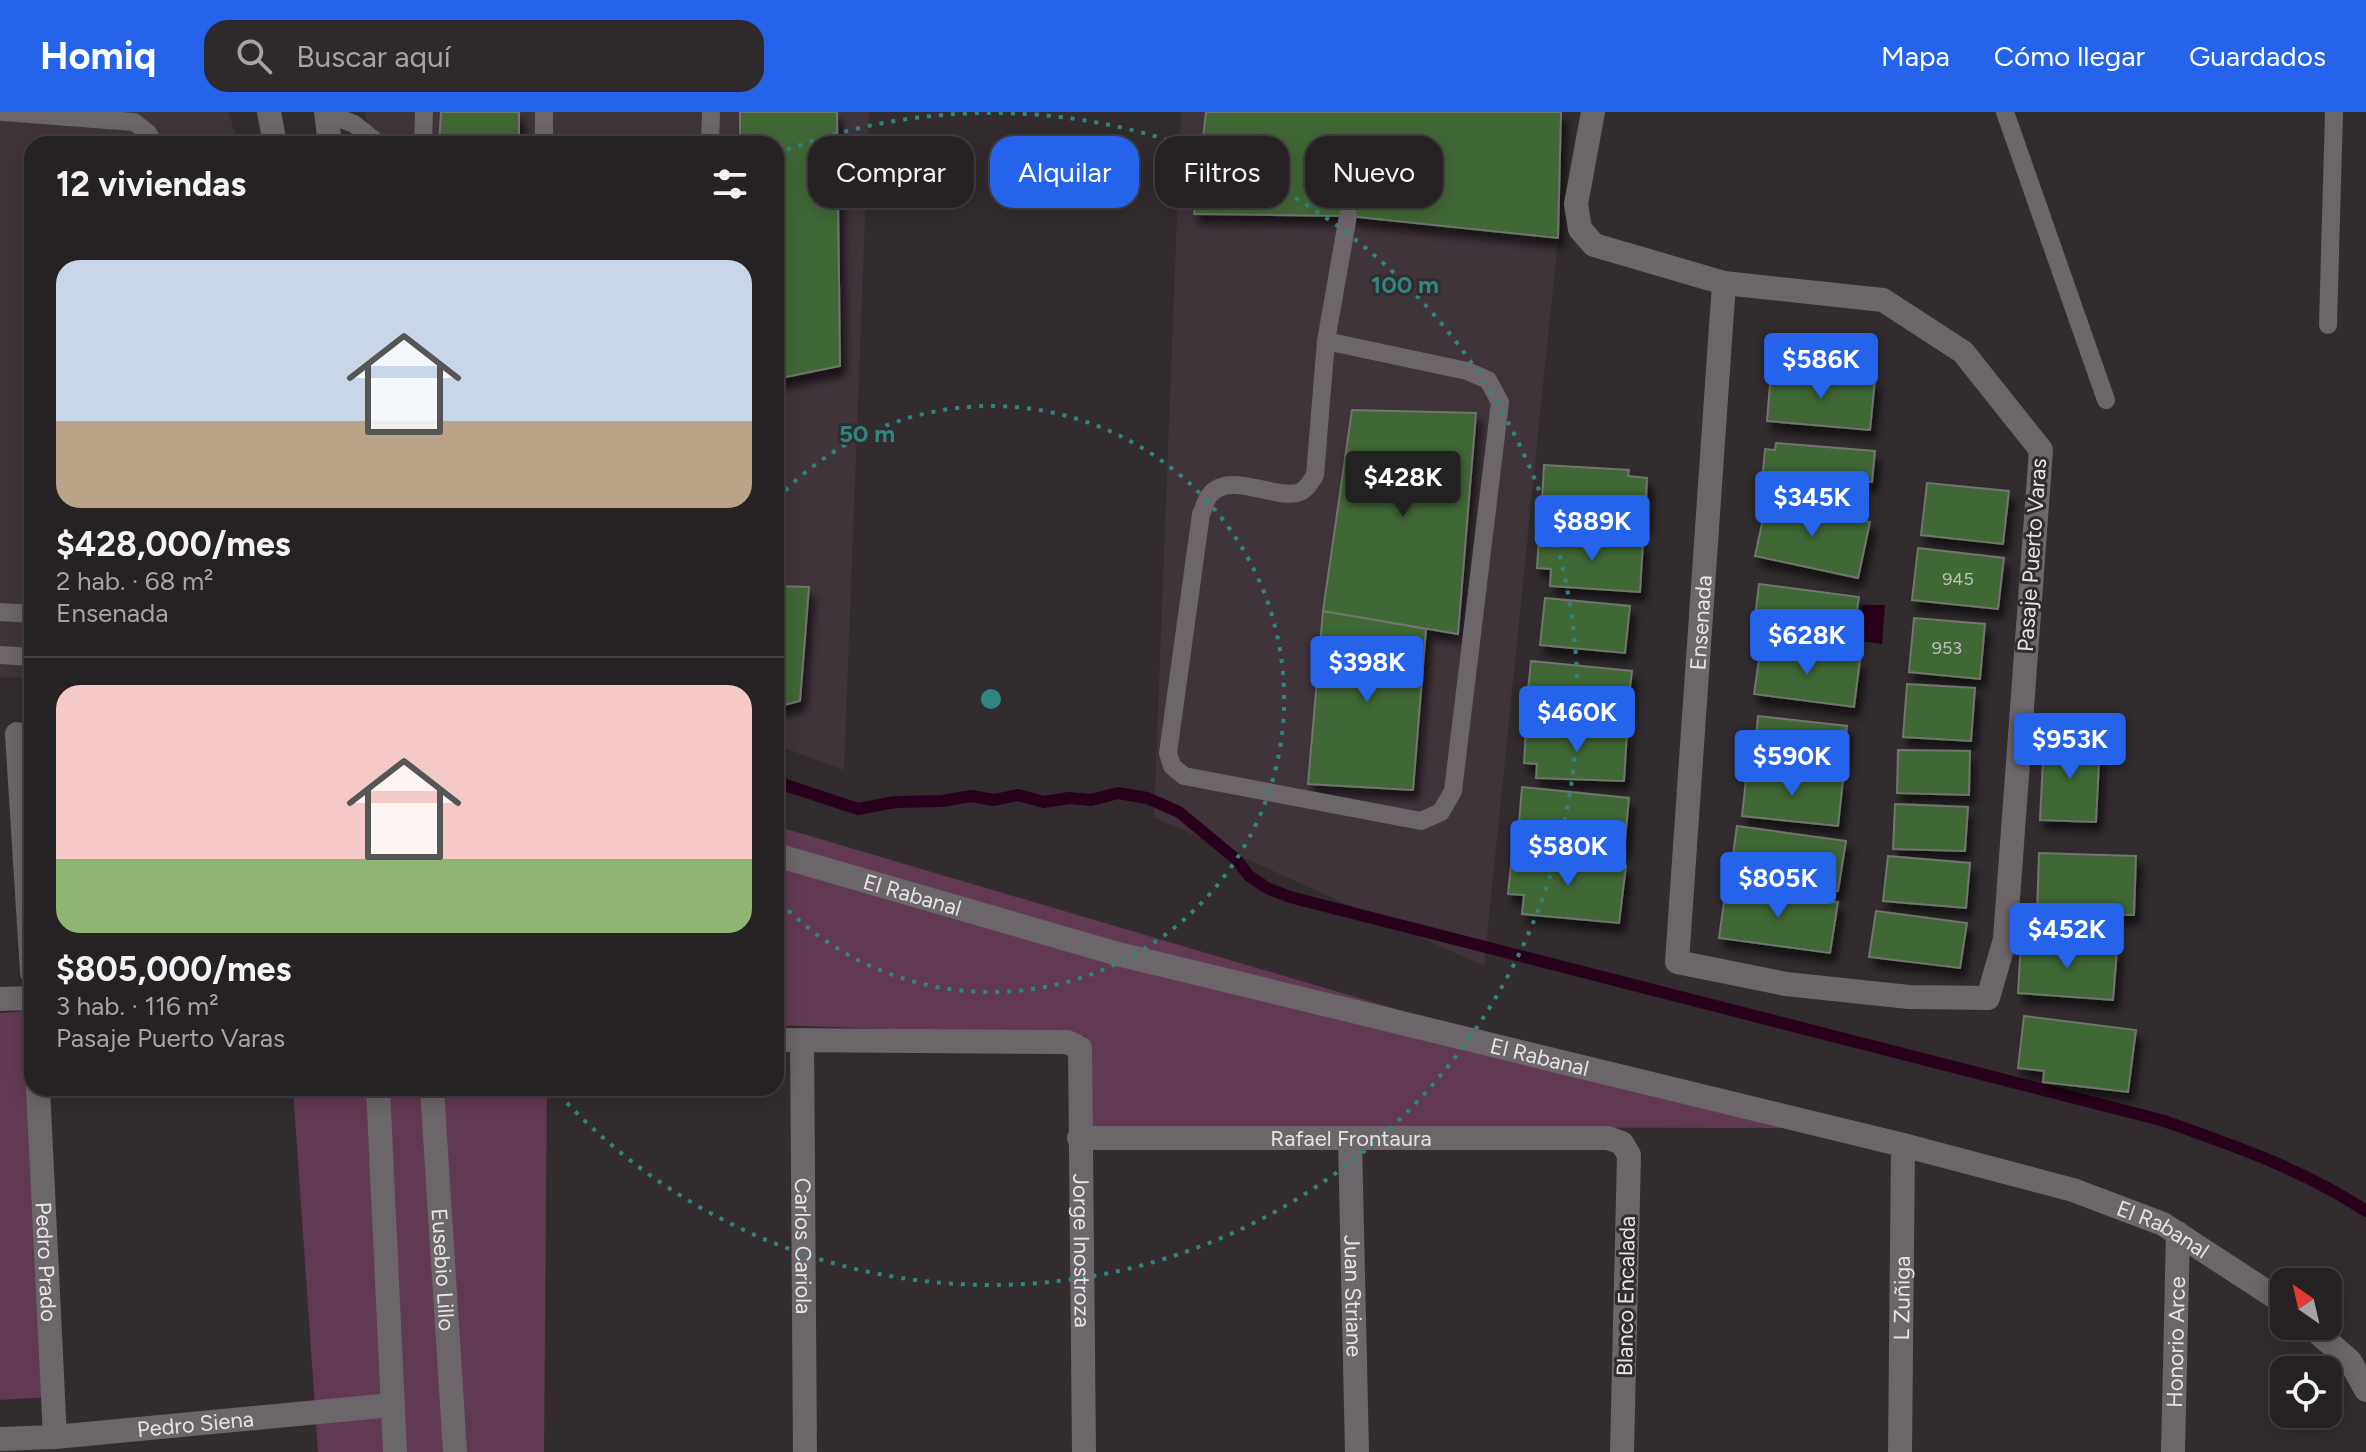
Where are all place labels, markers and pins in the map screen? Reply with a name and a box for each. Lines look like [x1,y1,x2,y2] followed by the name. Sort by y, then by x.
[1765,333,1877,401] pin: $586K
[1347,451,1459,519] pin: $428K
[1756,471,1868,539] pin: $345K
[1536,495,1648,563] pin: $889K
[1751,609,1863,677] pin: $628K
[1311,636,1423,704] pin: $398K
[977,685,1005,713] centre of rings
[1521,686,1633,754] pin: $460K
[2014,713,2126,781] pin: $953K
[1736,730,1848,798] pin: $590K
[1512,820,1624,888] pin: $580K
[1722,852,1834,920] pin: $805K
[2011,903,2123,971] pin: $452K

